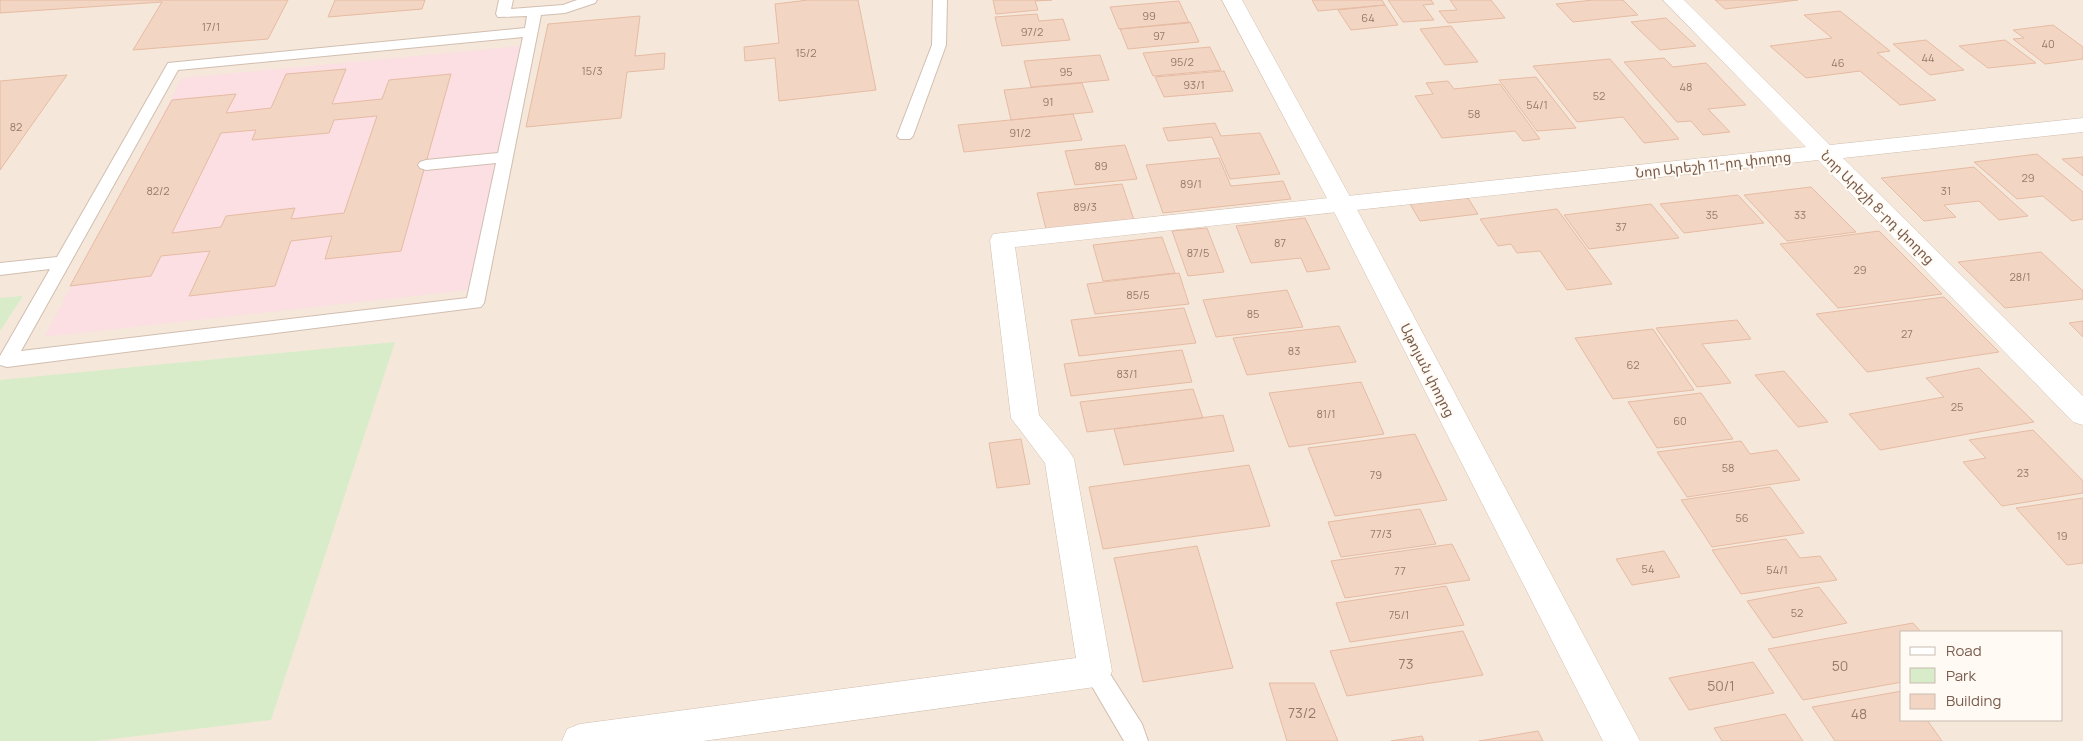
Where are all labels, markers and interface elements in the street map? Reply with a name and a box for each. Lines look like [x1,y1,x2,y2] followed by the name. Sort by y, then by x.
[1142,8,1156,23] house number: 99
[1361,10,1375,25] house number: 64
[202,19,220,34] house number: 17/1
[1021,24,1043,39] house number: 97/2
[1153,28,1165,43] house number: 97
[2041,36,2055,51] house number: 40
[795,45,817,60] house number: 15/2
[1921,50,1935,65] house number: 44
[1170,54,1194,69] house number: 95/2
[1831,55,1845,70] house number: 46
[582,63,603,78] house number: 15/3
[1059,64,1073,79] house number: 95
[1183,77,1205,92] house number: 93/1
[1680,79,1692,94] house number: 48
[1593,88,1605,103] house number: 52
[1042,94,1054,109] house number: 91
[1526,97,1548,112] house number: 54/1
[1468,106,1480,121] house number: 58
[10,119,22,134] house number: 82
[1009,125,1031,140] house number: 91/2
[1634,146,1792,182] street label: Նոր Արեշի 11-րդ փողոց
[1817,146,1939,268] street label: Նոր Արեշի 8-րդ փողոց
[1094,158,1108,173] house number: 89
[2021,170,2035,185] house number: 29
[1180,176,1202,191] house number: 89/1
[146,183,170,198] house number: 82/2
[1941,183,1951,198] house number: 31
[1073,199,1097,214] house number: 89/3
[1706,207,1718,222] house number: 35
[1794,207,1806,222] house number: 33
[1615,219,1627,234] house number: 37
[1274,235,1286,250] house number: 87
[1187,245,1209,260] house number: 87/5
[1853,262,1867,277] house number: 29
[2009,269,2031,284] house number: 28/1
[1126,287,1150,302] house number: 85/5
[1247,306,1259,321] house number: 85
[1396,320,1460,420] street label: Աթոյան փողոց
[1901,326,1913,341] house number: 27
[1288,343,1300,358] house number: 83
[1626,357,1640,372] house number: 62
[1116,366,1138,381] house number: 83/1
[1951,399,1963,414] house number: 25
[1316,406,1336,421] house number: 81/1
[1673,413,1687,428] house number: 60
[1722,460,1734,475] house number: 58
[2017,465,2029,480] house number: 23
[1370,467,1382,482] house number: 79
[1735,510,1749,525] house number: 56
[1370,526,1392,541] house number: 77/3
[2056,528,2068,543] house number: 19
[1642,561,1654,576] house number: 54
[1766,562,1788,577] house number: 54/1
[1394,563,1406,578] house number: 77
[1791,605,1803,620] house number: 52
[1389,607,1409,622] house number: 75/1
[1900,631,2063,721] legend
[1946,640,1982,661] text: Road
[1399,654,1413,673] house number: 73
[1832,656,1848,675] house number: 50
[1946,665,1976,686] text: Park
[1707,676,1735,695] house number: 50/1
[1946,690,2001,711] text: Building
[1288,703,1316,722] house number: 73/2
[1851,704,1867,723] house number: 48

